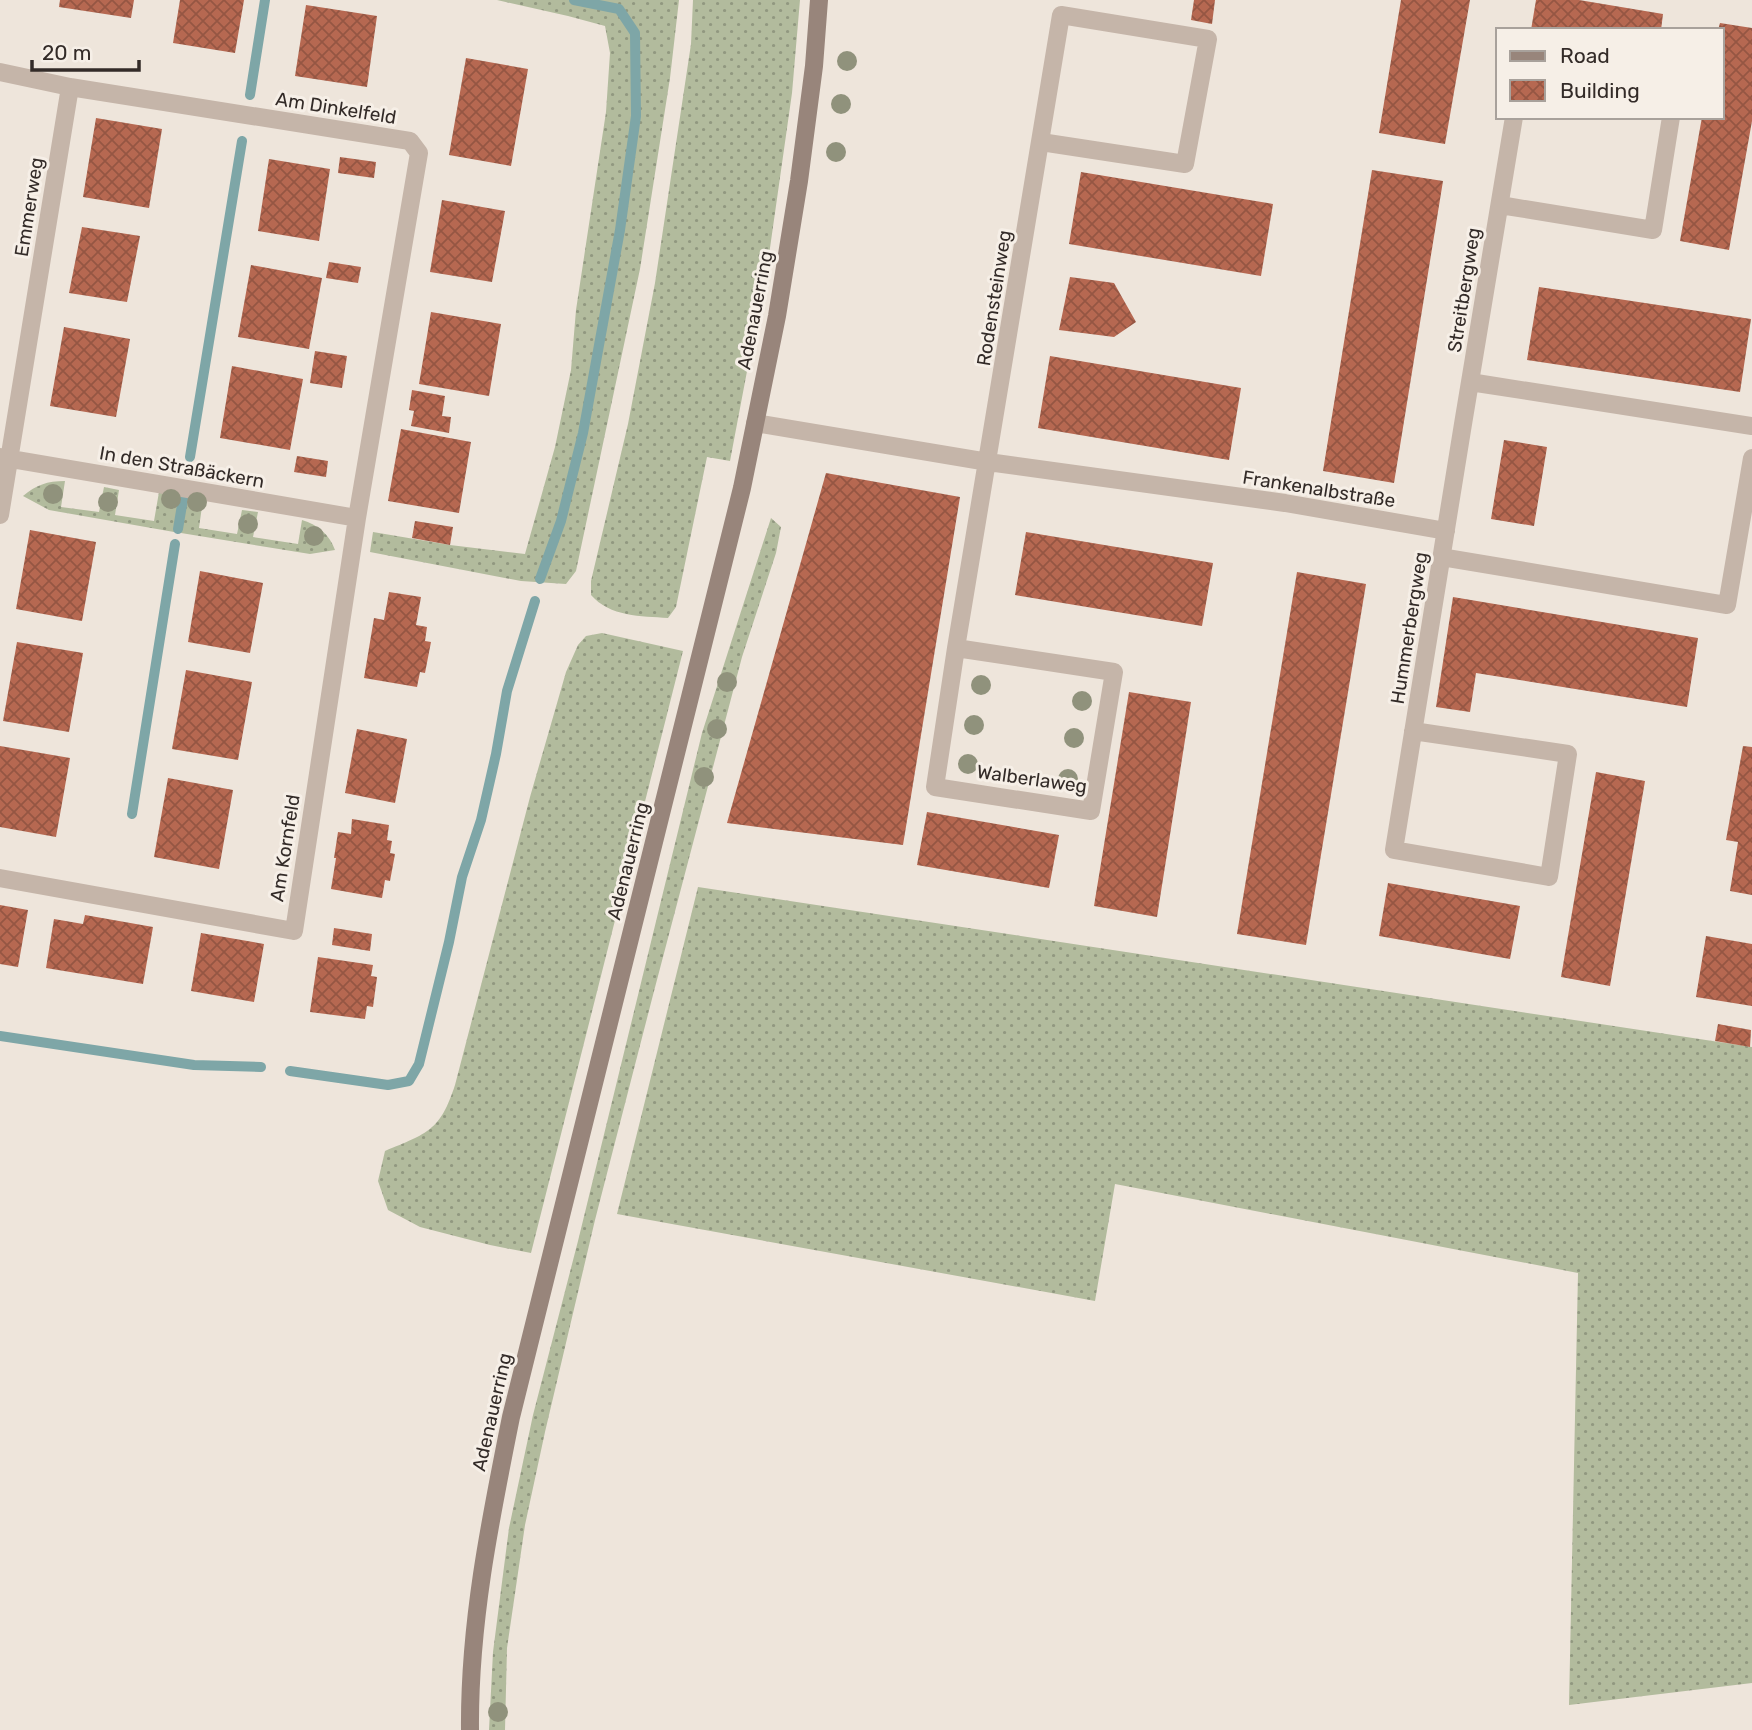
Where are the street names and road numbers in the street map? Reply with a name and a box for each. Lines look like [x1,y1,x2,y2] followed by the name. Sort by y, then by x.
[274,87,398,129] street label: Am Dinkelfeld
[10,156,48,258] street label: Emmerweg
[1443,226,1485,354] street label: Streitbergweg
[972,228,1016,368] street label: Rodensteinweg
[732,249,778,371] street label: Adenauerring
[98,441,266,493] street label: In den Straßäckern
[1241,466,1397,512] street label: Frankenalbstraße
[1386,550,1432,706] street label: Hummerbergweg
[975,760,1089,798] street label: Walberlaweg
[265,793,305,903] street label: Am Kornfeld
[602,800,654,922] street label: Adenauerring
[467,1351,517,1473] street label: Adenauerring

